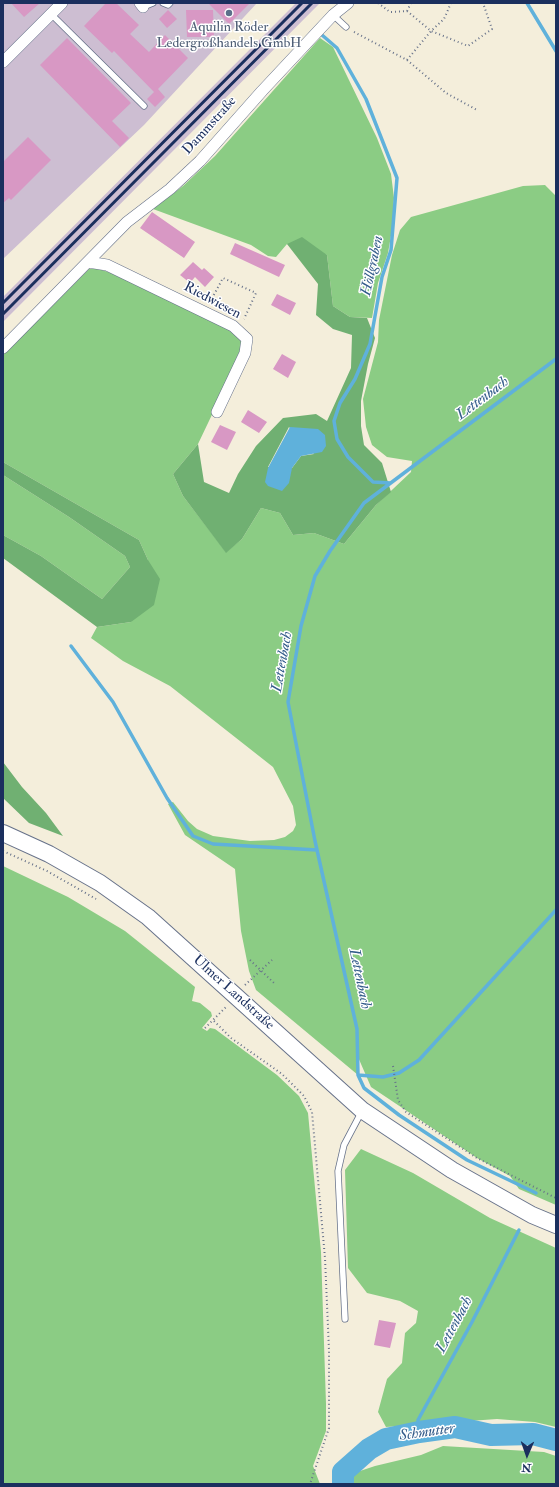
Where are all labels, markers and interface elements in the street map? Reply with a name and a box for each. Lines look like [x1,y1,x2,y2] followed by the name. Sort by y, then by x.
[224,8,234,18] marker: Aquilin Röder Ledergroßhandels GmbH
[156,20,302,52] place label: Aquilin Röder Ledergroßhandels GmbH
[179,93,241,159] street label: Dammstraße
[358,234,388,298] water label: Höllgraben
[181,279,243,323] street label: Riedwiesen
[453,373,513,425] water label: Lettenbach
[269,630,297,694] water label: Lettenbach
[344,947,374,1011] water label: Lettenbach
[189,952,277,1034] street label: Ulmer Landstraße
[433,1294,477,1356] water label: Lettenbach
[398,1420,456,1446] water label: Schmutter
[507,1435,547,1475] north arrow
[521,1461,532,1474] text: N

